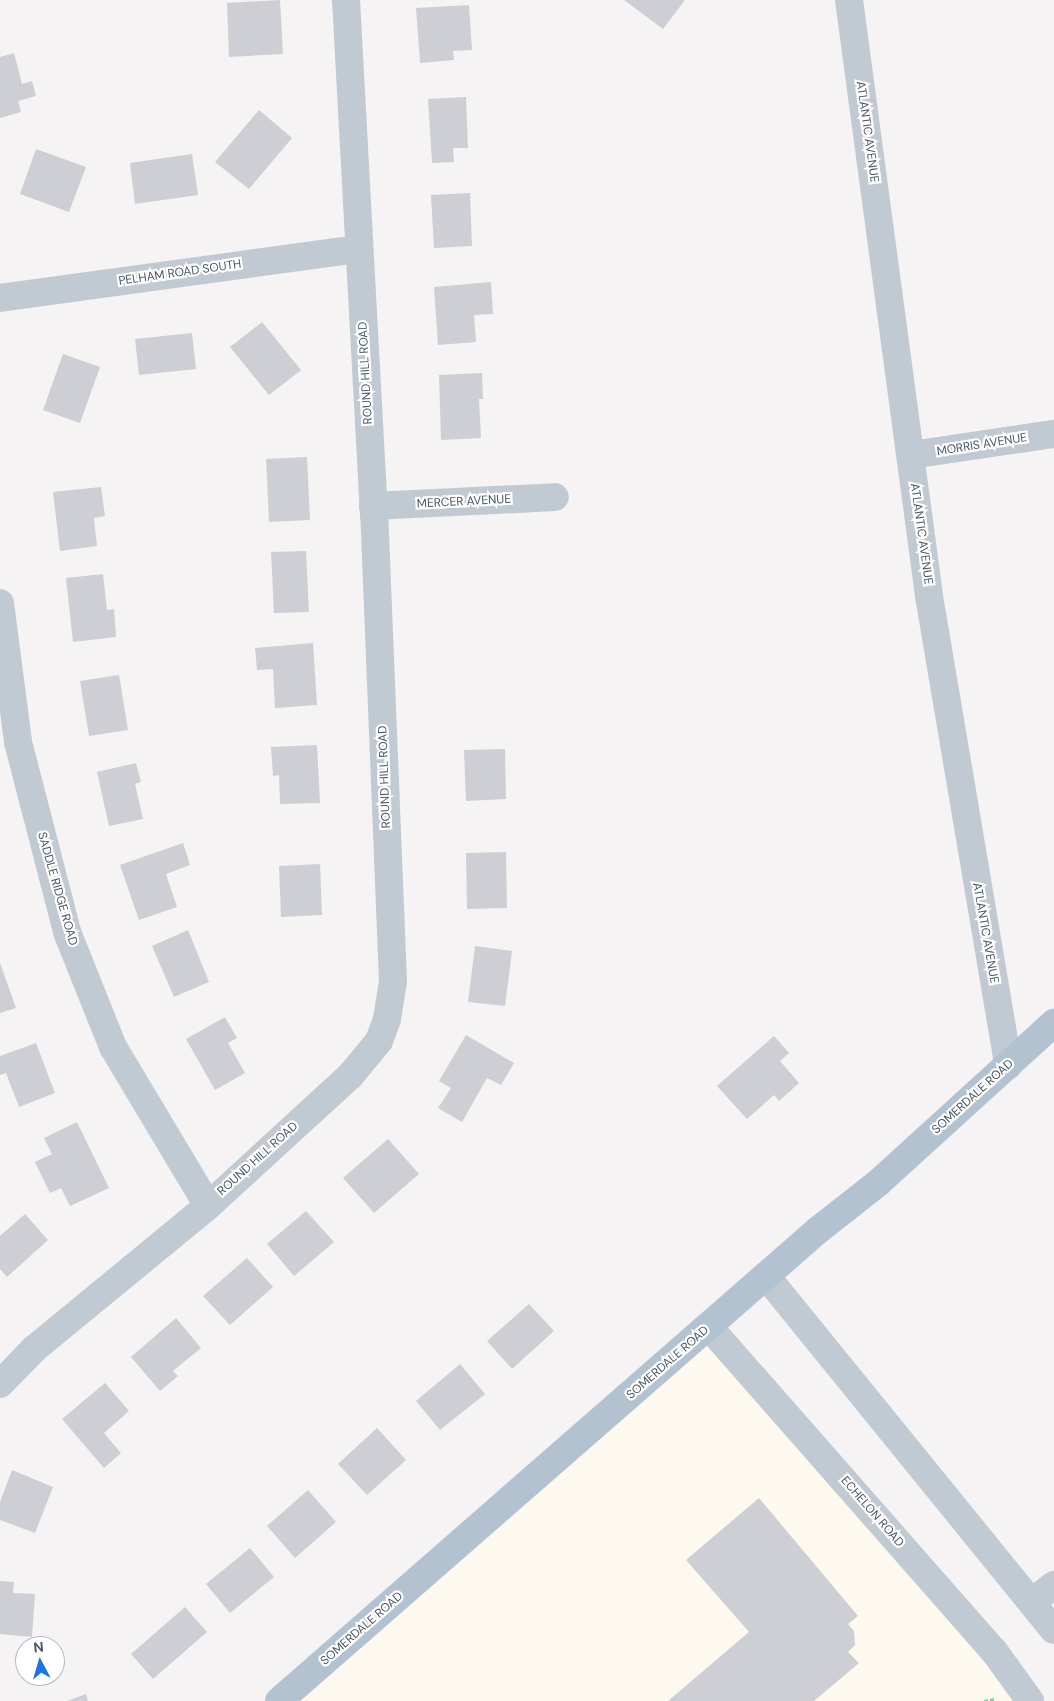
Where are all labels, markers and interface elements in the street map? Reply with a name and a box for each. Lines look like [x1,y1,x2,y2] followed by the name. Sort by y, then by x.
[853,80,881,184] street label: ATLANTIC AVENUE
[118,257,242,289] street label: PELHAM ROAD SOUTH
[356,321,376,425] street label: ROUND HILL ROAD
[936,431,1028,459] street label: MORRIS AVENUE
[907,482,935,586] street label: ATLANTIC AVENUE
[417,492,511,512] street label: MERCER AVENUE
[376,725,394,829] street label: ROUND HILL ROAD
[34,831,80,947] street label: SADDLE RIDGE ROAD
[969,881,1001,985] street label: ATLANTIC AVENUE
[929,1057,1017,1137] street label: SOMERDALE ROAD
[215,1119,301,1199] street label: ROUND HILL ROAD
[624,1323,712,1403] street label: SOMERDALE ROAD
[837,1474,907,1550] street label: ECHELON ROAD
[318,1589,406,1669] street label: SOMERDALE ROAD
[15,1636,65,1686] north arrow
[33,1638,45,1657] text: N

